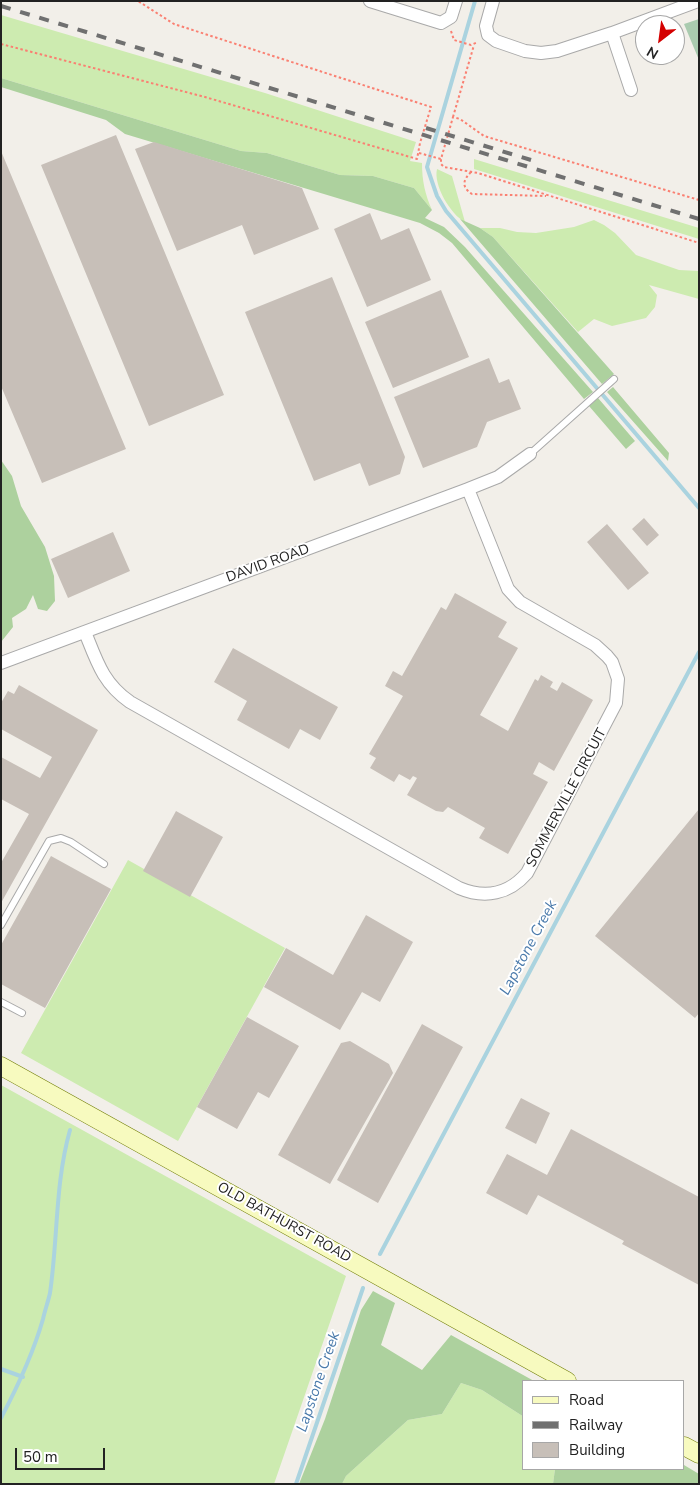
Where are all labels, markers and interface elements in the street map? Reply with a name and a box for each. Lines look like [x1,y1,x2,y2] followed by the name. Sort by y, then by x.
[635,15,685,65] north arrow
[643,42,662,63] text: N
[224,541,312,587] street label: DAVID ROAD
[523,726,611,870] street label: SOMMERVILLE CIRCUIT
[496,898,562,998] water label: Lapstone Creek
[214,1179,354,1267] street label: OLD BATHURST ROAD
[293,1330,345,1434] water label: Lapstone Creek
[522,1380,685,1470] legend
[569,1390,604,1410] text: Road
[569,1415,623,1435] text: Railway
[18,1438,108,1470] scale bar
[569,1440,625,1460] text: Building
[23,1447,58,1467] text: 50 m

